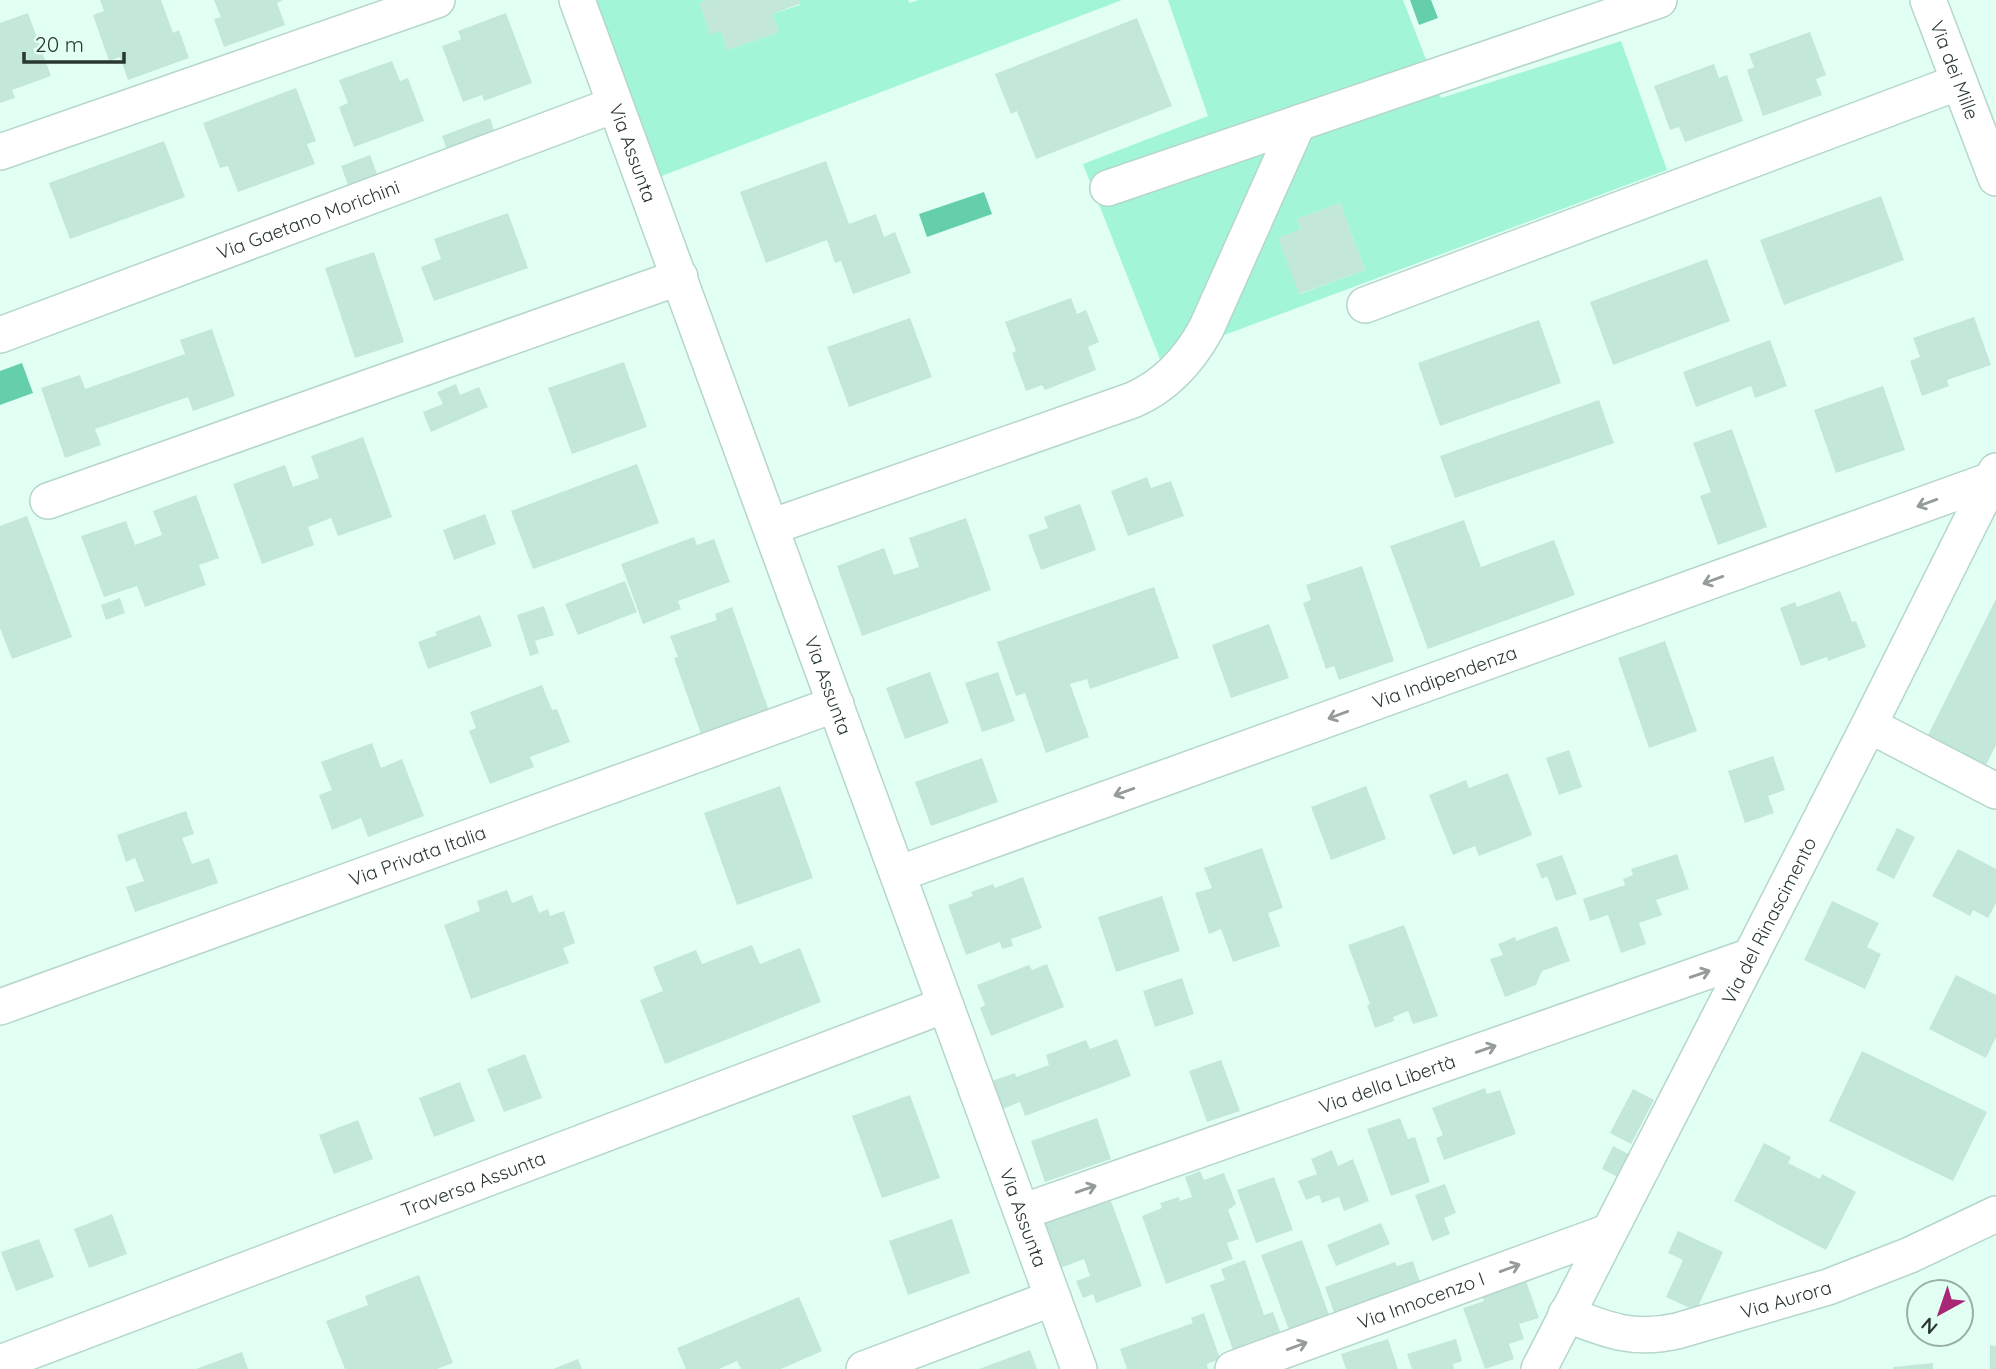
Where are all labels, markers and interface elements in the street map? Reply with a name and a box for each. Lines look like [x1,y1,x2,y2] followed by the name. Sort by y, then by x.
[1925,17,1985,123] street label: Via dei Mille
[24,21,124,65] scale bar
[35,31,84,57] text: 20 m
[604,100,662,206] street label: Via Assunta
[213,174,403,265] street label: Via Gaetano Morichini
[1917,498,1939,510] one-way arrow
[1703,575,1725,587] one-way arrow
[799,633,857,738] street label: Via Assunta
[1369,640,1520,714] street label: Via Indipendenza
[1327,710,1349,723] one-way arrow
[1113,787,1135,800] one-way arrow
[346,820,489,891] street label: Via Privata Italia
[1716,833,1822,1008] street label: Via del Rinascimento
[1689,967,1711,979] one-way arrow
[1474,1042,1496,1054] one-way arrow
[1316,1049,1459,1119] street label: Via della Libertà
[398,1146,549,1222] street label: Traversa Assunta
[994,1165,1053,1270] street label: Via Assunta
[1075,1182,1097,1195] one-way arrow
[1499,1260,1521,1273] one-way arrow
[1354,1266,1488,1335] street label: Via Innocenzo I
[1738,1275,1834,1324] street label: Via Aurora
[1905,1278,1975,1348] north arrow
[1916,1312,1942,1340] text: N
[1285,1338,1307,1351] one-way arrow

